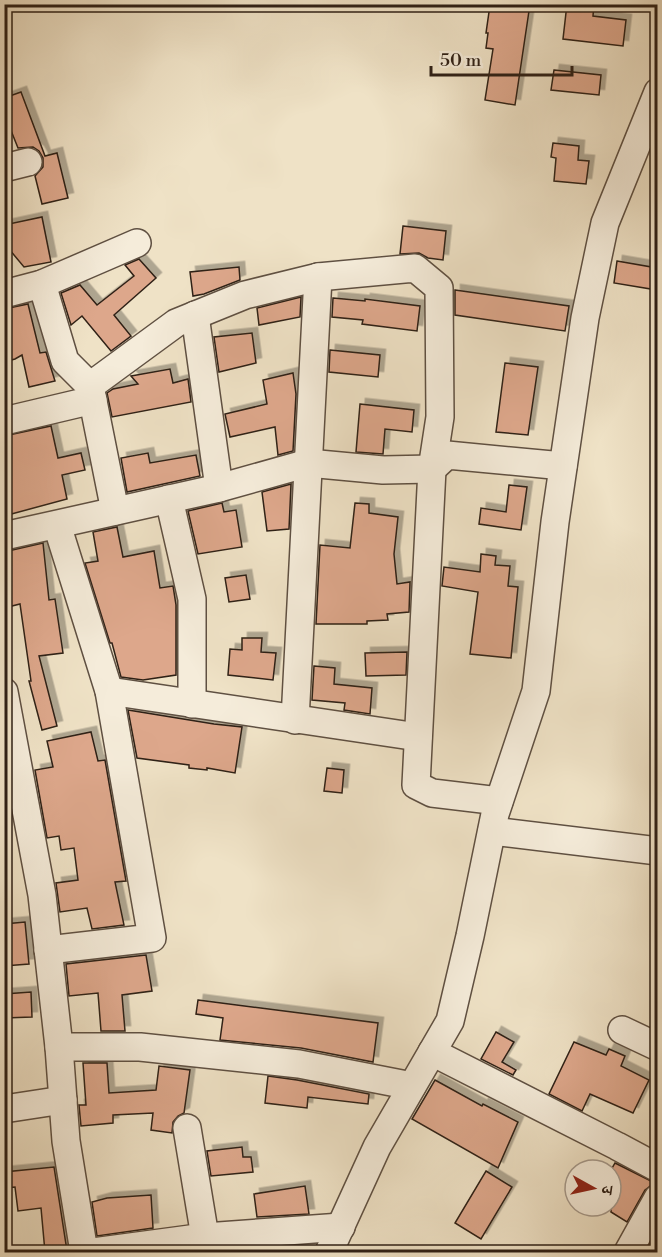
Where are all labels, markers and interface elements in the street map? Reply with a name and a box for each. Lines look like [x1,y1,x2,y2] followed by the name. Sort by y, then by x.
[431,39,572,77] scale bar
[440,49,482,72] text: 50 m
[563,1158,623,1218] north arrow
[596,1184,617,1197] text: उ

